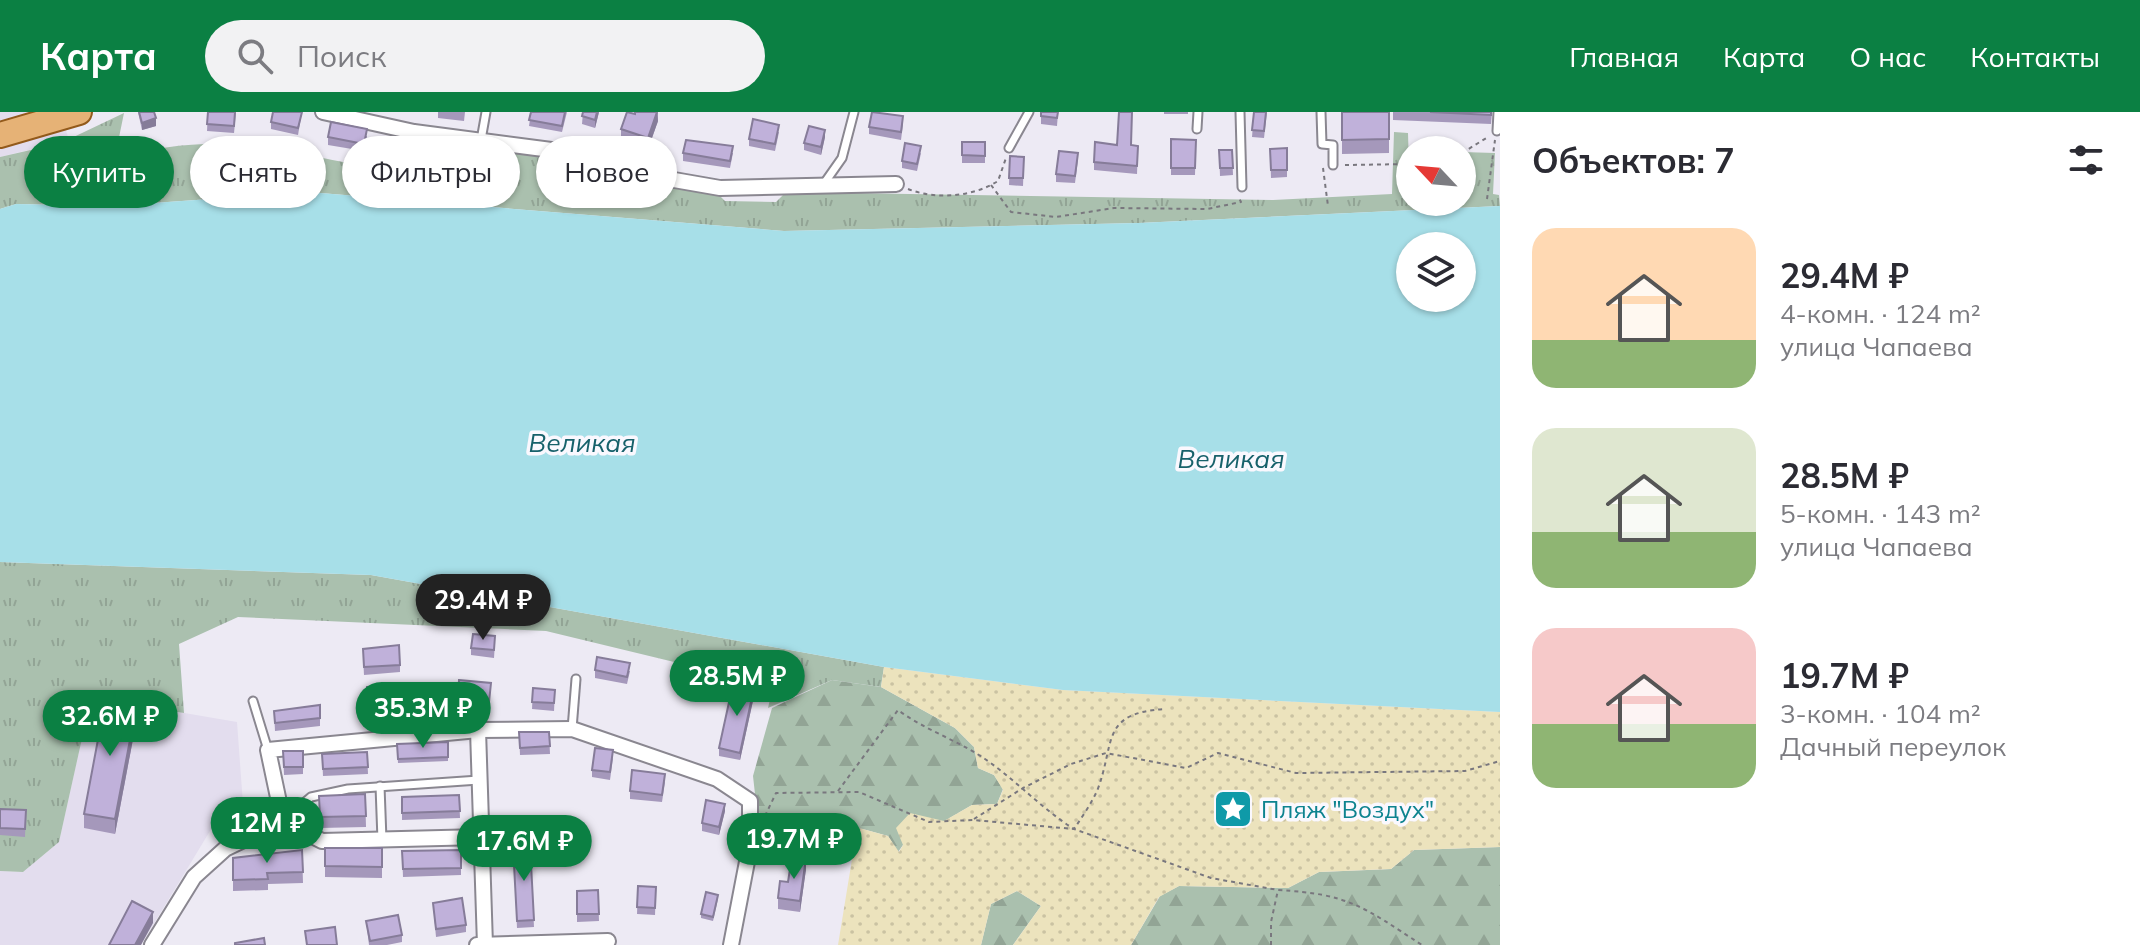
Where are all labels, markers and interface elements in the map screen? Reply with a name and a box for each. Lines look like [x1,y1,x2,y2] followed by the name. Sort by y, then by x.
[205,20,765,92] search box
[40,32,157,80] text: Карта
[233,34,277,78] icon: search
[297,37,386,75] text: Поиск
[1569,39,1679,74] text: Главная
[1723,39,1805,74] text: Карта
[1849,39,1926,74] text: О нас
[1970,39,2100,74] text: Контакты
[24,136,174,208] chip: Купить
[190,136,326,208] chip: Снять
[342,136,520,208] chip: Фильтры
[536,136,677,208] chip: Новое
[1396,136,1476,216] north arrow
[1396,136,1476,312] map controls
[2064,138,2108,182] icon: filters
[1532,139,1735,182] text: Объектов: 7
[1396,232,1476,312] button: layers
[1780,254,1909,297] text: 29.4M ₽
[1596,260,1692,356] icon: home
[1780,297,1981,330] text: 4-комн. · 124 m²
[1780,330,1973,363] text: улица Чапаева
[529,426,635,459] water label: Великая
[1178,442,1284,475] water label: Великая
[1780,454,1909,497] text: 28.5M ₽
[1596,460,1692,556] icon: home
[1780,497,1981,530] text: 5-комн. · 143 m²
[1780,530,1973,563] text: улица Чапаева
[409,574,557,642] pin: 29.4M ₽
[434,583,532,616] text: 29.4M ₽
[663,650,811,718] pin: 28.5M ₽
[1780,654,1909,697] text: 19.7M ₽
[688,659,786,692] text: 28.5M ₽
[1596,660,1692,756] icon: home
[349,682,497,750] pin: 35.3M ₽
[36,690,184,758] pin: 32.6M ₽
[374,691,472,724] text: 35.3M ₽
[1780,697,1981,730] text: 3-комн. · 104 m²
[61,699,159,732] text: 32.6M ₽
[1780,730,2006,763] text: Дачный переулок
[1212,788,1254,830] place icon: Пляж "Воздух"
[1261,794,1434,824] place label: Пляж "Воздух"
[211,797,323,865] pin: 12M ₽
[229,806,305,839] text: 12M ₽
[720,813,868,881] pin: 19.7M ₽
[450,815,598,883] pin: 17.6M ₽
[745,822,843,855] text: 19.7M ₽
[475,824,573,857] text: 17.6M ₽

